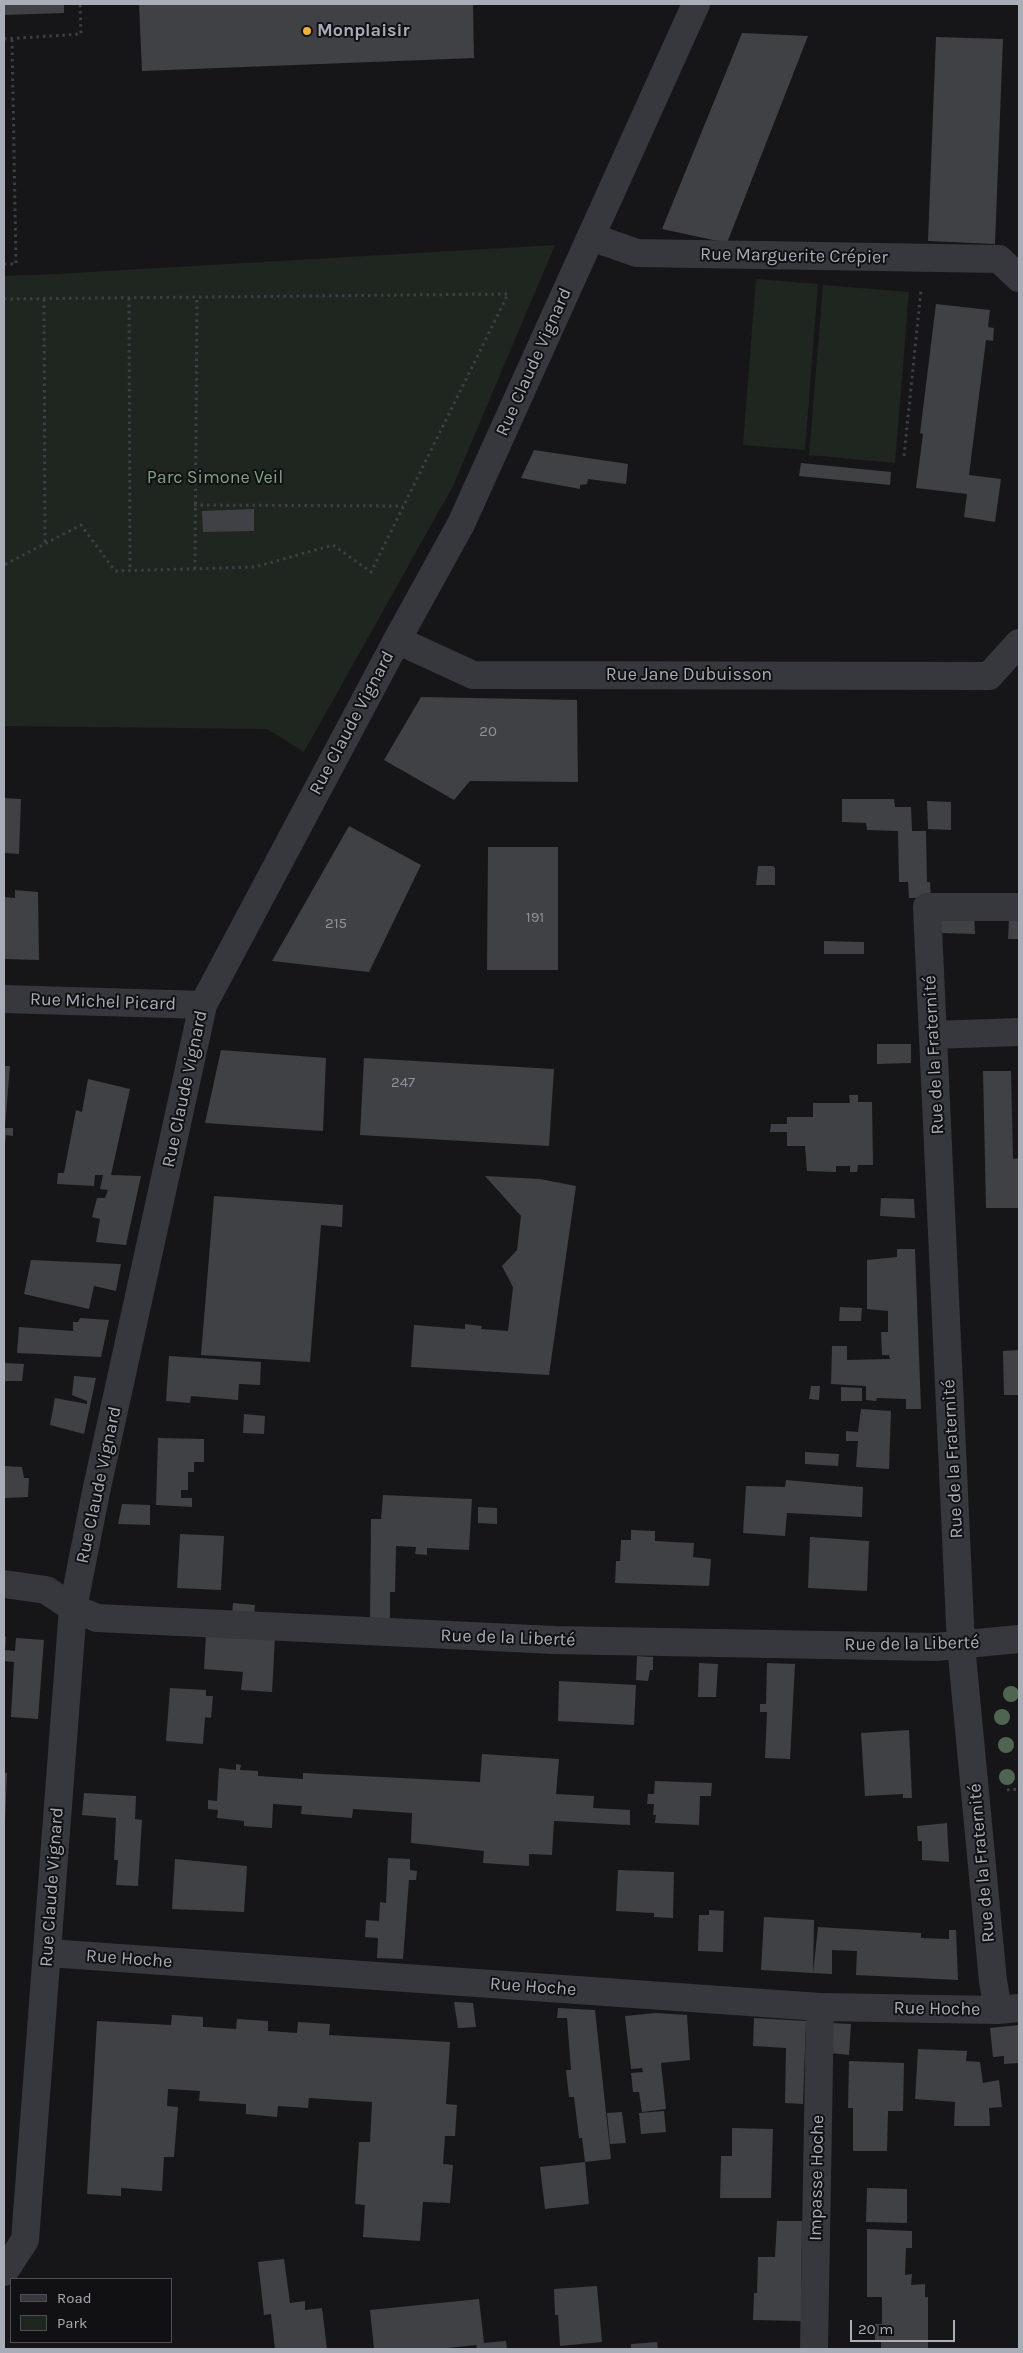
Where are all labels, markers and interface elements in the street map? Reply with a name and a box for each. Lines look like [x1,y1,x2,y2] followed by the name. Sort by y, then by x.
[317,20,410,42] place label: Monplaisir
[301,25,313,37] marker: Monplaisir
[700,244,888,268] street label: Rue Marguerite Crépier
[492,284,576,440] street label: Rue Claude Vignard
[147,467,283,489] park label: Parc Simone Veil
[305,647,399,799] street label: Rue Claude Vignard
[606,664,772,686] street label: Rue Jane Dubuisson
[479,723,497,741] house number: 20
[526,909,544,927] house number: 191
[325,915,347,933] house number: 215
[919,975,949,1135] street label: Rue de la Fraternité
[29,989,177,1015] street label: Rue Michel Picard
[158,1008,212,1170] street label: Rue Claude Vignard
[391,1074,415,1092] house number: 247
[938,1379,968,1539] street label: Rue de la Fraternité
[72,1404,126,1566] street label: Rue Claude Vignard
[440,1625,576,1651] street label: Rue de la Liberté
[844,1632,980,1656] street label: Rue de la Liberté
[964,1783,1000,1943] street label: Rue de la Fraternité
[36,1806,68,1968] street label: Rue Claude Vignard
[85,1945,173,1973] street label: Rue Hoche
[489,1973,577,2001] street label: Rue Hoche
[893,1997,981,2021] street label: Rue Hoche
[805,2115,829,2241] street label: Impasse Hoche
[10,2278,172,2343] legend
[57,2289,92,2307] text: Road
[853,2310,958,2342] scale bar
[57,2314,87,2332] text: Park
[858,2320,893,2338] text: 20 m

